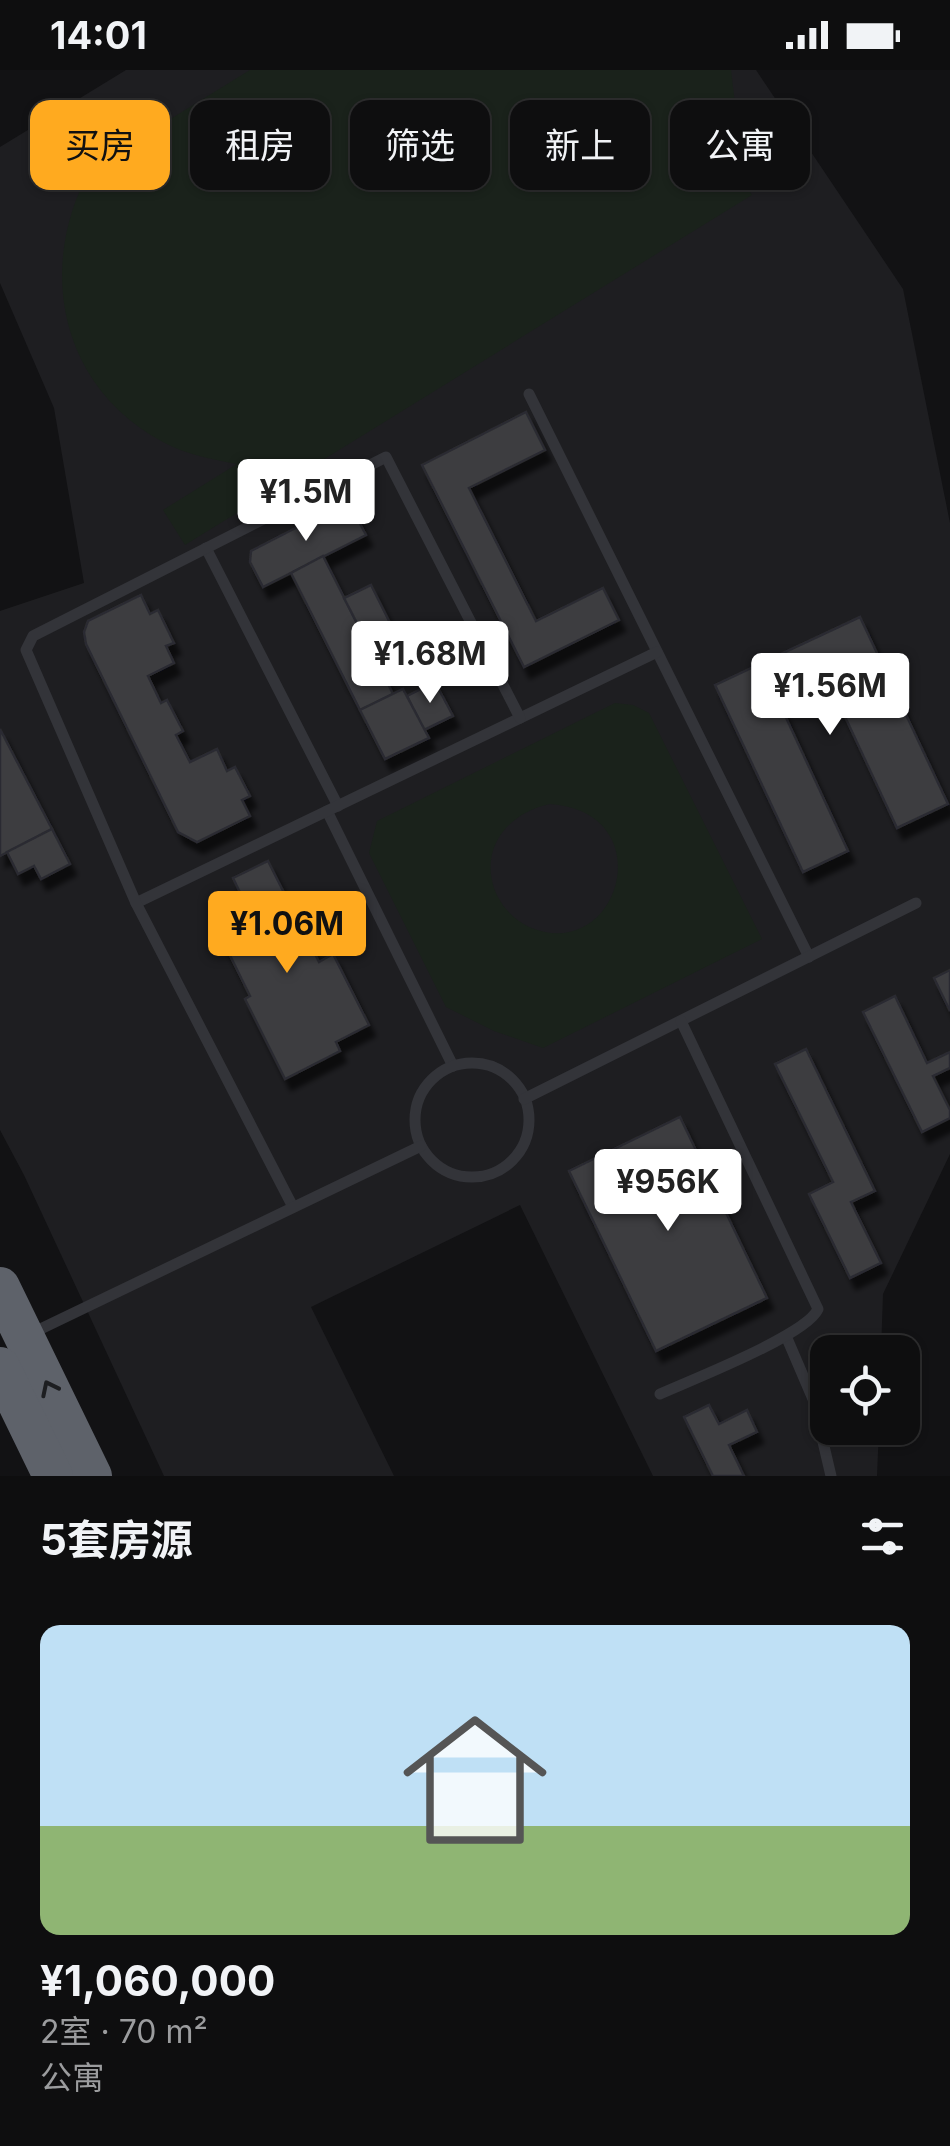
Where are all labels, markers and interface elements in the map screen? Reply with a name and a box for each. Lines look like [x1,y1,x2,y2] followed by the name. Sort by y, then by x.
[50,12,147,58] text: 14:01
[30,100,170,190] chip: 买房
[190,100,330,190] chip: 租房
[350,100,490,190] chip: 筛选
[510,100,650,190] chip: 新上
[670,100,810,190] chip: 公寓
[236,459,376,544] pin: ¥1.5M
[260,472,352,511] text: ¥1.5M
[349,621,511,706] pin: ¥1.68M
[373,634,487,673] text: ¥1.68M
[749,653,911,738] pin: ¥1.56M
[773,666,887,705] text: ¥1.56M
[206,891,368,976] pin: ¥1.06M
[230,904,344,943] text: ¥1.06M
[598,1149,738,1234] pin: ¥956K
[616,1162,720,1201] text: ¥956K
[810,1335,920,1445] map controls
[810,1335,920,1445] button: locate
[42,1381,61,1399] one-way arrow
[855,1509,910,1564] icon: filters
[40,1514,193,1565] text: 5套房源
[385,1690,565,1870] icon: home
[40,1955,275,2006] text: ¥1,060,000
[40,2012,208,2051] text: 2室 · 70 m²
[40,2058,104,2097] text: 公寓

